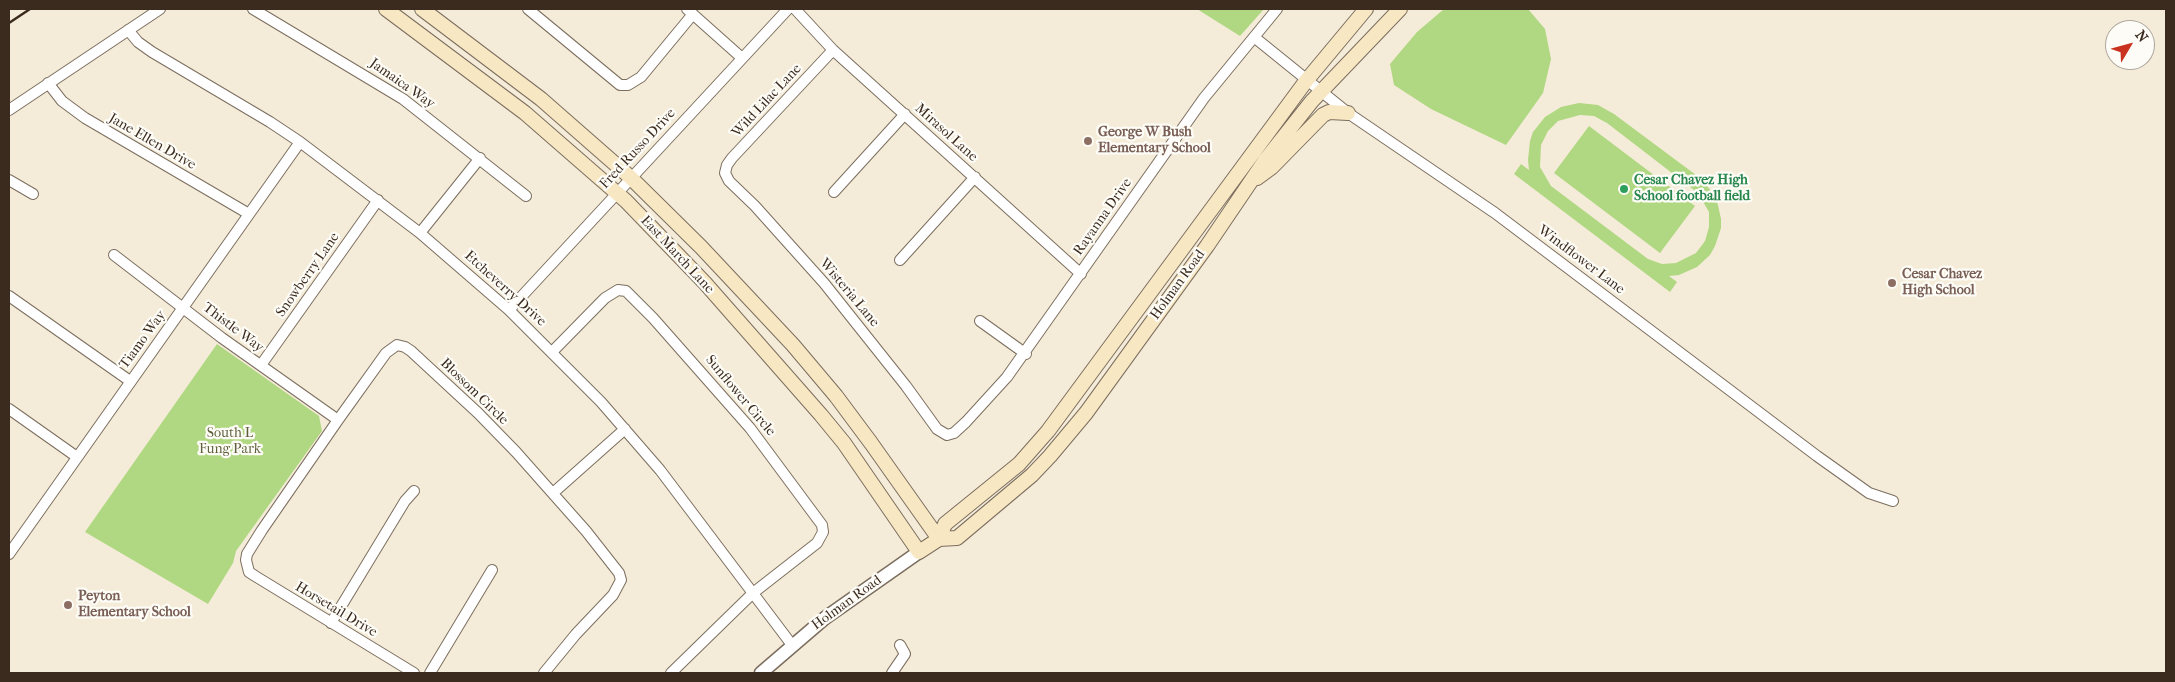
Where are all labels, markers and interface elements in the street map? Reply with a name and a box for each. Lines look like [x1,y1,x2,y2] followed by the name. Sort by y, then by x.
[2105,20,2155,70] north arrow
[2132,27,2152,46] text: N
[366,55,438,113] street label: Jamaica Way
[729,61,805,141] street label: Wild Lilac Lane
[911,101,981,165] street label: Mirasol Lane
[597,105,679,193] street label: Fred Russo Drive
[105,110,199,174] street label: Jane Ellen Drive
[1098,125,1211,158] place label: George W Bush Elementary School
[1082,135,1094,147] marker: George W Bush Elementary School
[1634,173,1750,206] place label: Cesar Chavez High School football field
[1070,175,1136,259] street label: Rayanna Drive
[1618,183,1630,195] marker: Cesar Chavez High School football field
[637,213,717,297] street label: East March Lane
[1534,222,1628,298] street label: Windflower Lane
[273,230,343,320] street label: Snowberry Lane
[1147,247,1209,323] street label: Holman Road
[461,248,549,330] street label: Etcheverry Drive
[815,255,883,331] street label: Wisteria Lane
[1902,267,1982,300] place label: Cesar Chavez High School
[1886,277,1898,289] marker: Cesar Chavez High School
[199,300,267,356] street label: Thistle Way
[116,308,170,372] street label: Tiamo Way
[701,352,779,440] street label: Sunflower Circle
[436,355,512,429] street label: Blossom Circle
[199,426,261,458] park label: South L Fung Park
[809,572,885,634] street label: Holman Road
[292,579,380,641] street label: Horsetail Drive
[78,589,191,622] place label: Peyton Elementary School
[62,599,74,611] marker: Peyton Elementary School

